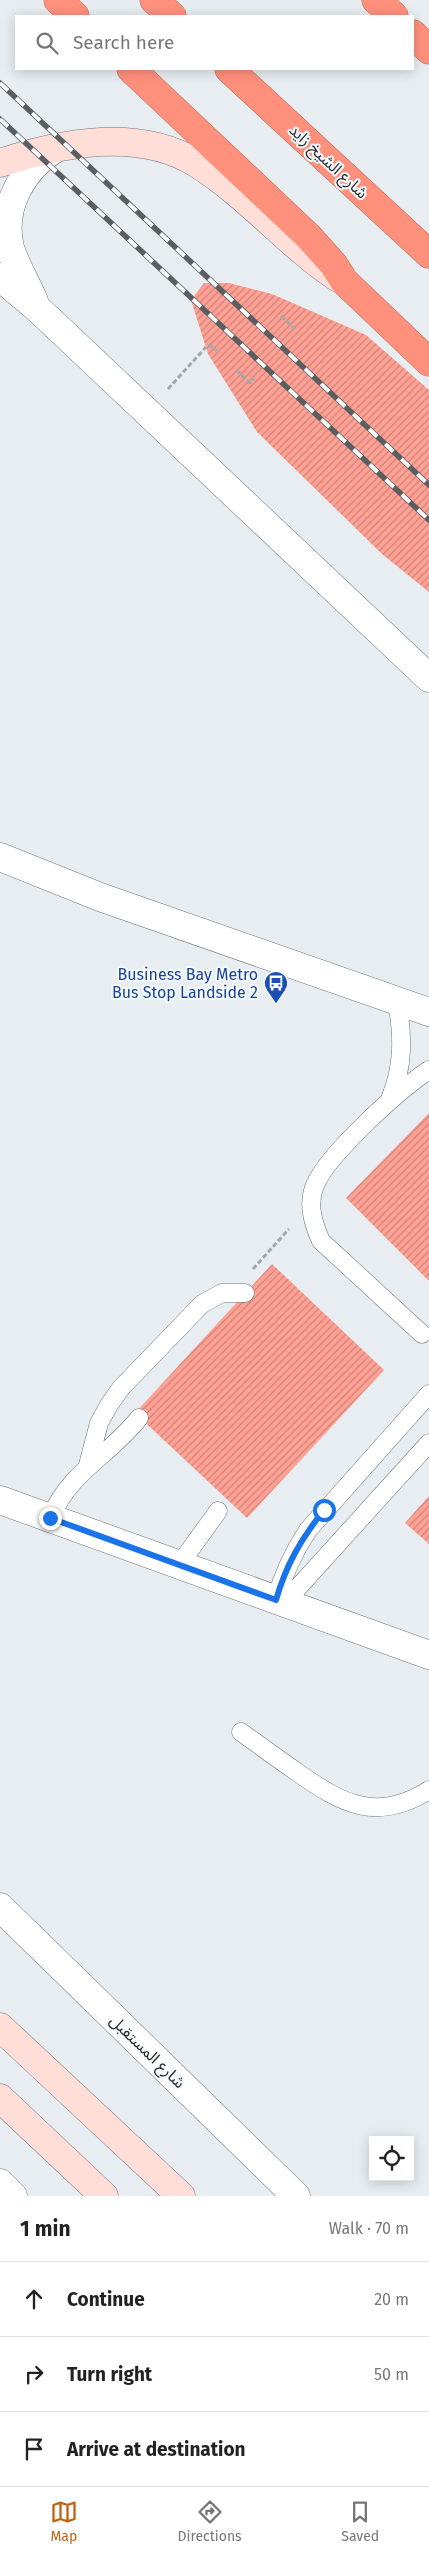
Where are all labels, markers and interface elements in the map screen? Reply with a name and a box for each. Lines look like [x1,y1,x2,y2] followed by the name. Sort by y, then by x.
[15,15,414,70] search box
[33,29,61,57] icon: search
[73,31,174,54] text: Search here
[284,120,372,205] street label: شارع الشيخ زايد
[112,965,258,1002] place label: Business Bay Metro Bus Stop Landside 2
[263,970,289,1004] bus stop icon: Business Bay Metro Bus Stop Landside 2
[313,1499,336,1522] route start
[39,1507,62,1530] route end
[104,2011,189,2094] street label: شارع المستقبل
[369,2136,414,2181] map controls
[369,2136,414,2181] button: locate
[20,2216,71,2242] text: 1 min
[329,2219,409,2238] text: Walk · 70 m
[20,2285,48,2313] icon: ahead
[67,2288,145,2311] text: Continue
[374,2290,409,2309] text: 20 m
[20,2360,48,2388] icon: right
[67,2363,152,2386] text: Turn right
[374,2365,409,2384] text: 50 m
[20,2435,48,2463] icon: arrive
[67,2438,246,2461] text: Arrive at destination
[50,2498,78,2545] tab: Map
[177,2498,242,2545] tab: Directions
[341,2498,379,2545] tab: Saved

